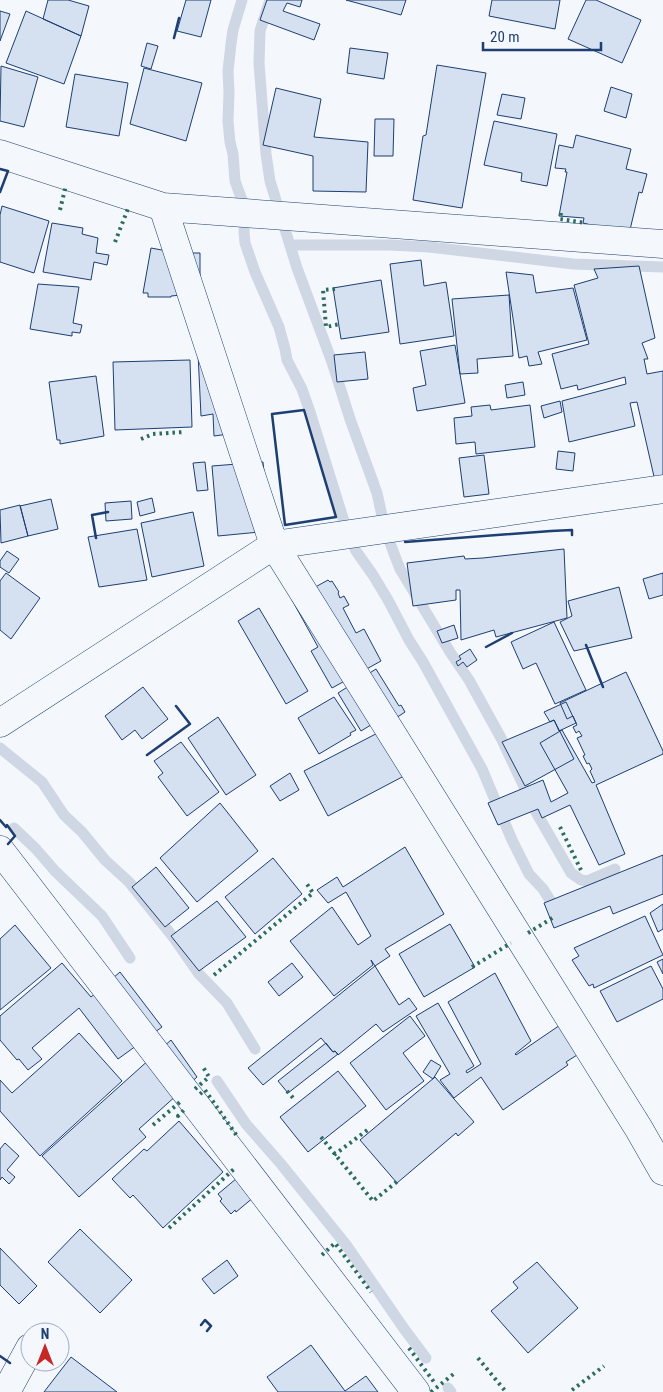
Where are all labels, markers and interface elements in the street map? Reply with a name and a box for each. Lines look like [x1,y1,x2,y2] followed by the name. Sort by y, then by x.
[483,20,600,52] scale bar
[490,28,520,46] text: 20 m
[20,1322,70,1372] north arrow
[41,1326,49,1342] text: N

